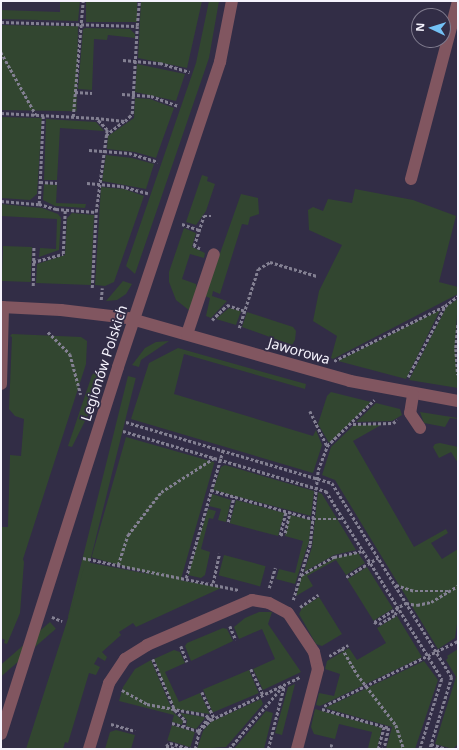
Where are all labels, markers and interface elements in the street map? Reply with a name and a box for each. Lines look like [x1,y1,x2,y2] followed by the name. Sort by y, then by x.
[411,8,451,48] north arrow
[412,22,427,32] text: N
[77,303,131,423] street label: Legionów Polskich
[266,334,332,368] street label: Jaworowa

